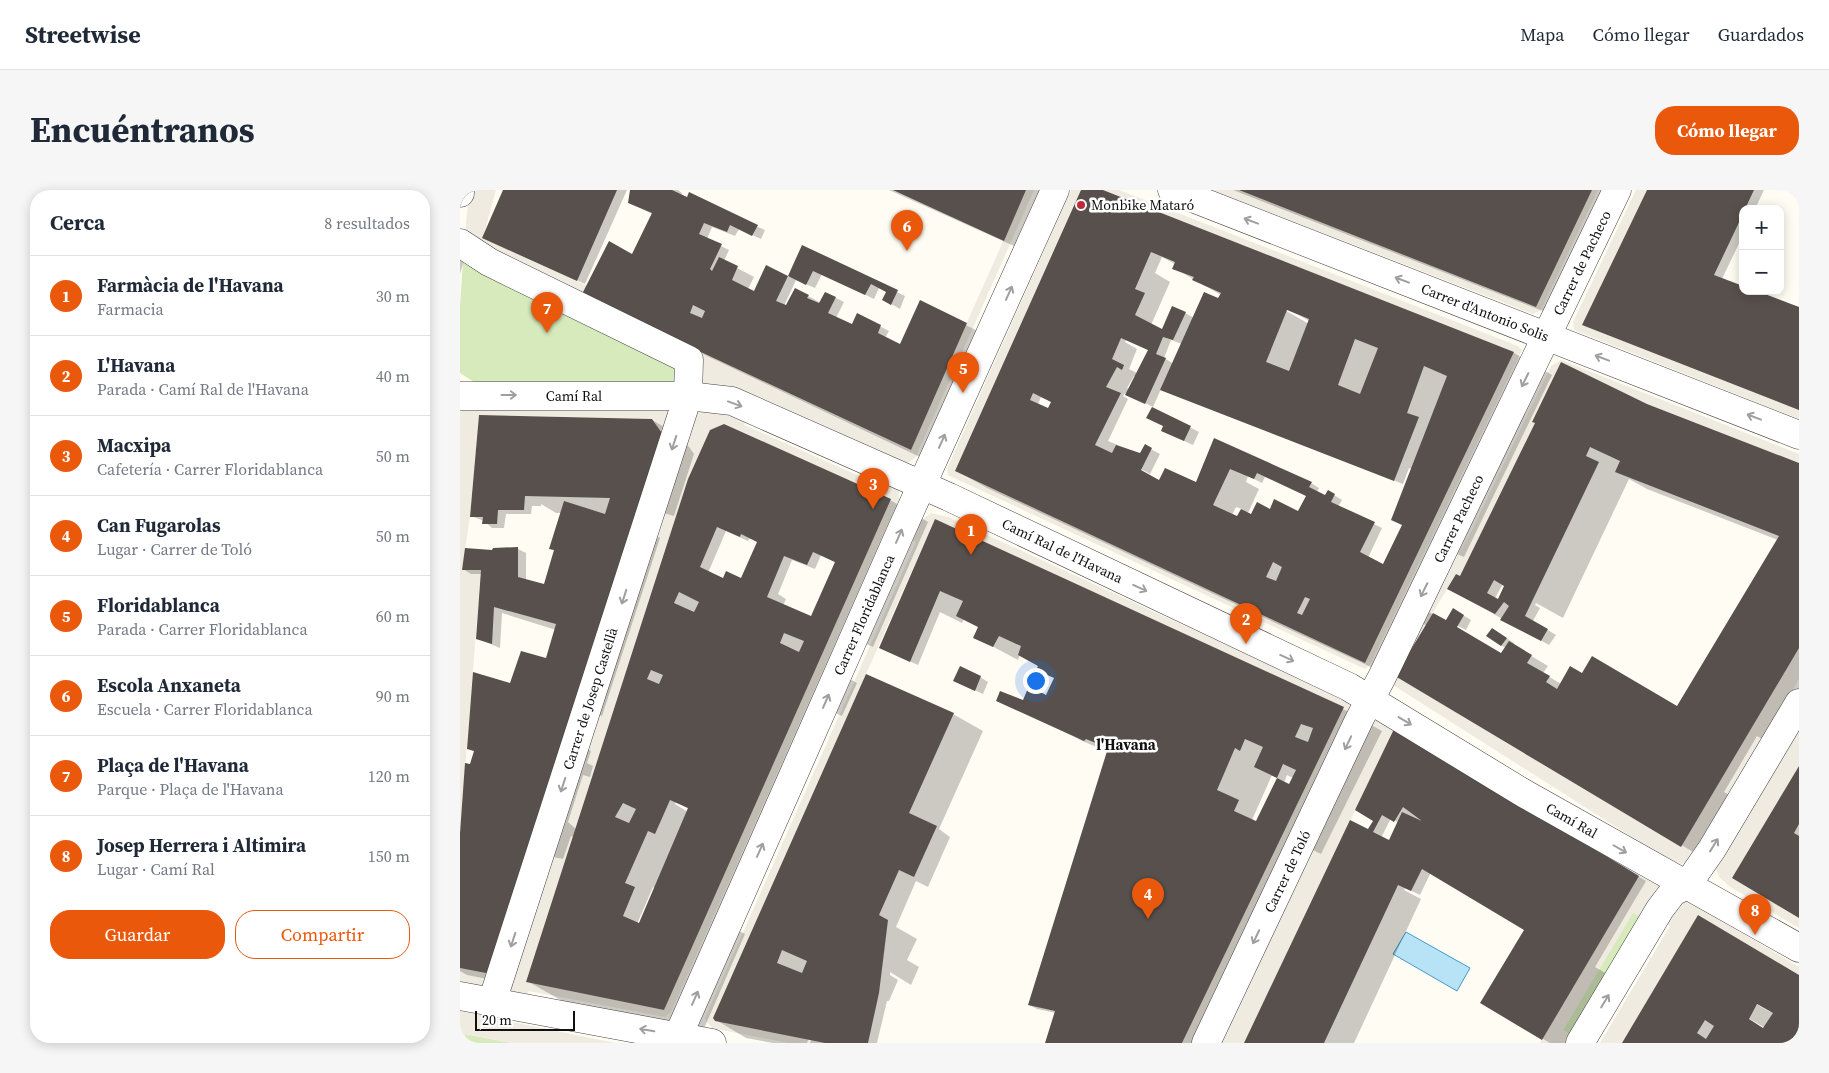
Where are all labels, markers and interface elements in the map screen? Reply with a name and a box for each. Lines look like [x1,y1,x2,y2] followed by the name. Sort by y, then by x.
[25,18,141,51] text: Streetwise
[1520,22,1565,47] text: Mapa
[1593,22,1690,47] text: Cómo llegar
[1718,22,1804,47] text: Guardados
[30,106,255,154] text: Encuéntranos
[1655,106,1799,155] button: Cómo llegar
[1091,195,1194,215] place label: Monbike Mataró
[1075,199,1087,211] marker: Monbike Mataró
[1739,205,1784,295] map controls
[1739,205,1784,250] button: +
[1548,207,1616,319] street label: Carrer de Pacheco
[50,208,105,237] text: Cerca
[891,210,923,251] pin: 6
[324,212,410,234] text: 8 resultados
[1244,216,1259,225] one-way arrow
[1739,250,1784,295] button: −
[97,272,284,298] text: Farmàcia de l'Havana
[1395,275,1410,284] one-way arrow
[1418,278,1552,346] street label: Carrer d'Antonio Solis
[62,285,70,307] text: 1
[376,285,410,307] text: 30 m
[1005,286,1014,301] one-way arrow
[531,292,563,333] pin: 7
[97,298,164,320] text: Farmacia
[97,352,175,378] text: L'Havana
[947,352,979,393] pin: 5
[1595,353,1610,362] one-way arrow
[62,365,70,387] text: 2
[376,365,410,387] text: 40 m
[1520,372,1529,387] one-way arrow
[97,378,309,400] text: Parada · Camí Ral de l'Havana
[546,386,602,406] street label: Camí Ral
[500,390,516,400] one-way arrow
[727,400,743,409] one-way arrow
[1746,412,1761,421] one-way arrow
[97,432,171,458] text: Macxipa
[669,434,679,450] one-way arrow
[938,434,947,449] one-way arrow
[62,445,70,467] text: 3
[376,445,410,467] text: 50 m
[97,458,323,480] text: Cafetería · Carrer Floridablanca
[857,468,889,509] pin: 3
[1429,471,1488,566] street label: Carrer Pacheco
[97,512,221,538] text: Can Fugarolas
[955,514,987,555] pin: 1
[999,514,1127,588] street label: Camí Ral de l'Havana
[62,525,70,547] text: 4
[376,525,410,547] text: 50 m
[894,529,904,544] one-way arrow
[97,538,252,560] text: Lugar · Carrer de Toló
[828,550,900,679] street label: Carrer Floridablanca
[1419,582,1429,597] one-way arrow
[1133,583,1148,593] one-way arrow
[619,589,628,605] one-way arrow
[97,592,220,618] text: Floridablanca
[1230,603,1262,644] pin: 2
[62,605,70,627] text: 5
[376,605,410,627] text: 60 m
[97,618,308,640] text: Parada · Carrer Floridablanca
[558,624,623,772] street label: Carrer de Josep Castellà
[1279,653,1294,663] one-way arrow
[1023,668,1049,694] your location
[97,672,241,698] text: Escola Anxaneta
[62,685,70,707] text: 6
[376,685,410,707] text: 90 m
[822,694,832,709] one-way arrow
[97,698,313,720] text: Escuela · Carrer Floridablanca
[1398,716,1412,726] one-way arrow
[1096,734,1157,755] district label: l'Havana
[1343,735,1352,750] one-way arrow
[97,752,249,778] text: Plaça de l'Havana
[62,765,70,787] text: 7
[368,765,410,787] text: 120 m
[558,777,567,792] one-way arrow
[97,778,284,800] text: Parque · Plaça de l'Havana
[1542,798,1601,843] street label: Camí Ral
[1259,827,1316,916] street label: Carrer de Toló
[97,832,306,858] text: Josep Herrera i Altimira
[1709,838,1719,852] one-way arrow
[756,843,766,858] one-way arrow
[1613,844,1627,854] one-way arrow
[62,845,70,867] text: 8
[368,845,410,867] text: 150 m
[97,858,215,880] text: Lugar · Camí Ral
[1132,878,1164,919] pin: 4
[1739,894,1771,935] pin: 8
[50,910,225,959] button: Guardar
[235,910,410,959] button: Compartir
[1251,929,1260,944] one-way arrow
[508,931,517,947] one-way arrow
[690,991,700,1006] one-way arrow
[1600,995,1610,1009] one-way arrow
[475,1008,575,1031] scale bar
[482,1010,512,1030] text: 20 m
[639,1025,655,1035] one-way arrow

